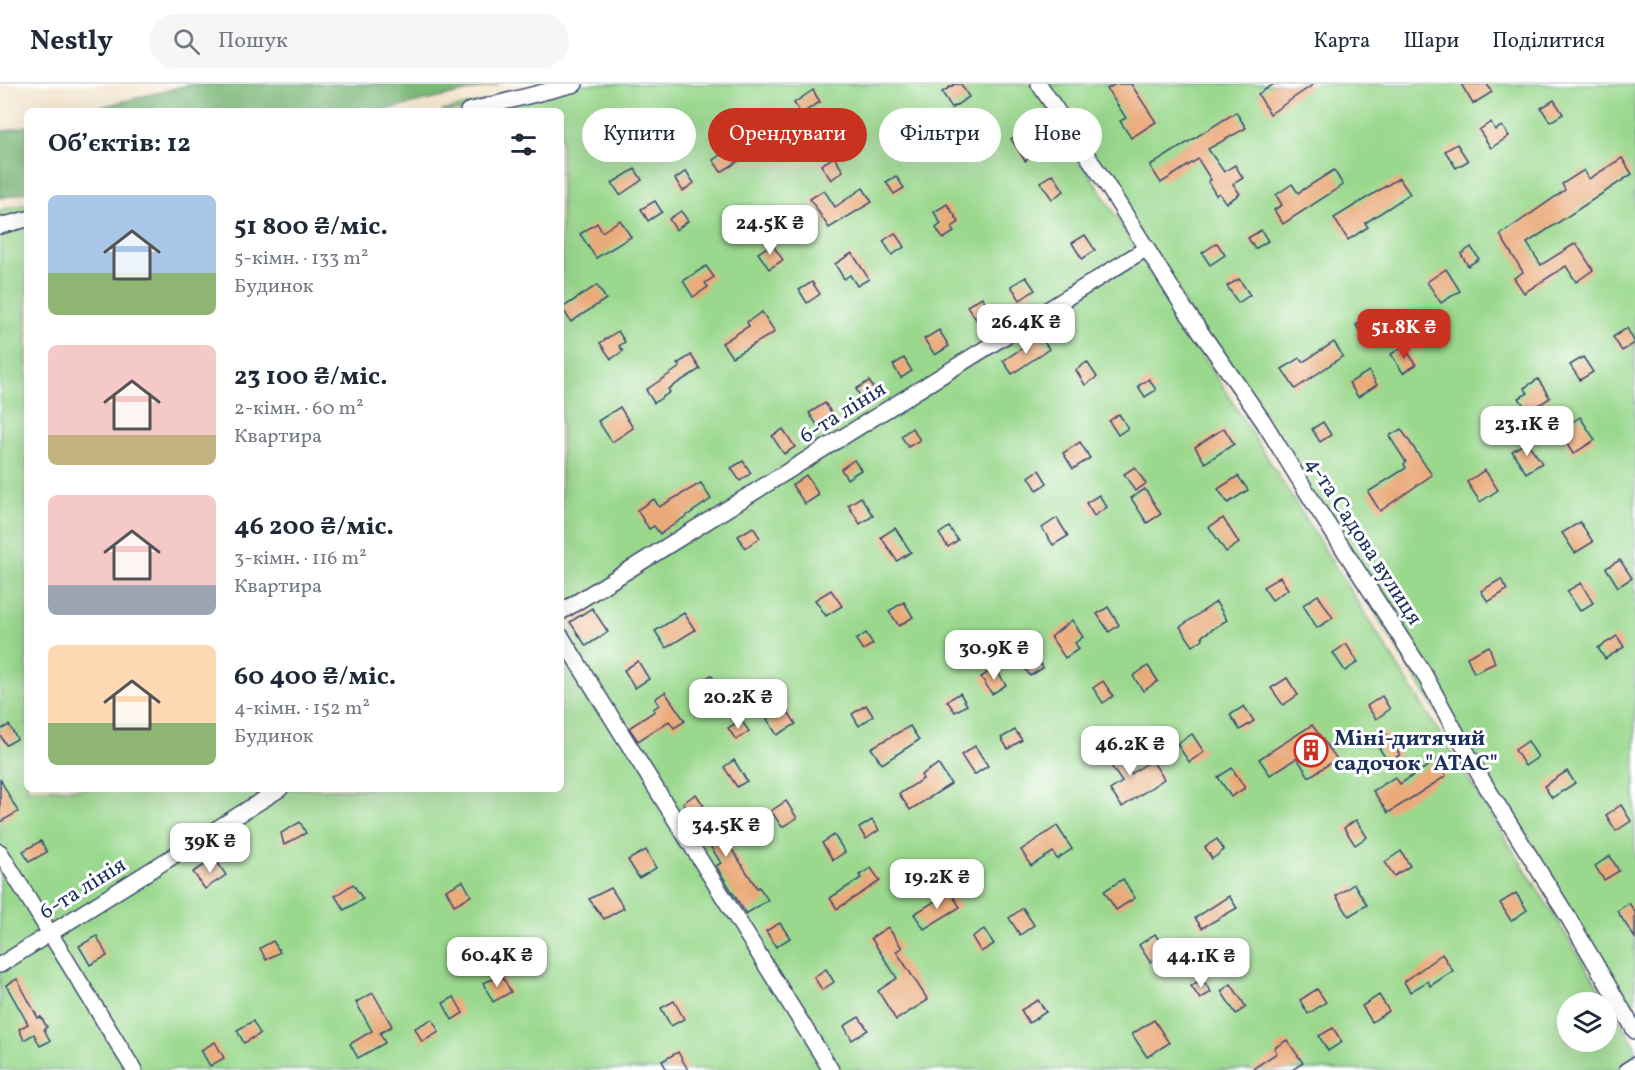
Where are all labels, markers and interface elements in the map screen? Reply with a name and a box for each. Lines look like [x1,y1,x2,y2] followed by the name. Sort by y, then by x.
[149,14,569,68] search box
[30,22,113,61] text: Nestly
[170,25,203,58] icon: search
[218,26,288,57] text: Пошук
[1313,27,1370,56] text: Карта
[1403,27,1459,56] text: Шари
[1492,27,1605,56] text: Поділитися
[582,108,696,162] chip: Купити
[708,108,867,162] chip: Орендувати
[879,108,1001,162] chip: Фільтри
[1013,108,1102,162] chip: Нове
[48,126,191,162] text: Об’єктів: 12
[507,128,540,161] icon: filters
[715,205,825,256] pin: 24.5K ₴
[234,209,388,245] text: 51 800 ₴/міс.
[736,210,804,238] text: 24.5K ₴
[96,219,168,291] icon: home
[234,245,368,273] text: 5-кімн. · 133 m²
[234,273,314,301] text: Будинок
[971,304,1081,355] pin: 26.4K ₴
[991,309,1061,337] text: 26.4K ₴
[1349,309,1459,360] pin: 51.8K ₴
[1371,314,1437,342] text: 51.8K ₴
[234,359,388,395] text: 23 100 ₴/міс.
[96,369,168,441] icon: home
[794,374,893,452] street label: 6-та лінія
[234,395,364,423] text: 2-кімн. · 60 m²
[1472,406,1582,457] pin: 23.1K ₴
[1494,411,1560,439] text: 23.1K ₴
[234,423,322,451] text: Квартира
[1297,451,1429,632] street label: 4-та Садова вулиця
[234,509,394,545] text: 46 200 ₴/міс.
[96,519,168,591] icon: home
[234,545,367,573] text: 3-кімн. · 116 m²
[234,573,322,601] text: Квартира
[939,630,1049,681] pin: 30.9K ₴
[959,635,1029,663] text: 30.9K ₴
[234,659,396,695] text: 60 400 ₴/міс.
[96,669,168,741] icon: home
[683,679,793,730] pin: 20.2K ₴
[703,684,773,712] text: 20.2K ₴
[234,695,370,723] text: 4-кімн. · 152 m²
[234,723,314,751] text: Будинок
[1334,724,1498,780] place label: Міні-дитячий садочок "АТАС"
[1075,726,1185,777] pin: 46.2K ₴
[1095,731,1165,759] text: 46.2K ₴
[1293,732,1329,768] building icon: Міні-дитячий садочок "АТАС"
[671,807,781,858] pin: 34.5K ₴
[692,812,760,840] text: 34.5K ₴
[168,823,252,874] pin: 39K ₴
[184,828,236,856] text: 39K ₴
[34,850,133,928] street label: 6-та лінія
[882,859,992,910] pin: 19.2K ₴
[904,864,970,892] text: 19.2K ₴
[442,937,552,988] pin: 60.4K ₴
[1146,938,1256,989] pin: 44.1K ₴
[461,942,533,970] text: 60.4K ₴
[1167,943,1235,971] text: 44.1K ₴
[1557,992,1617,1052] map controls
[1557,992,1617,1052] button: layers

